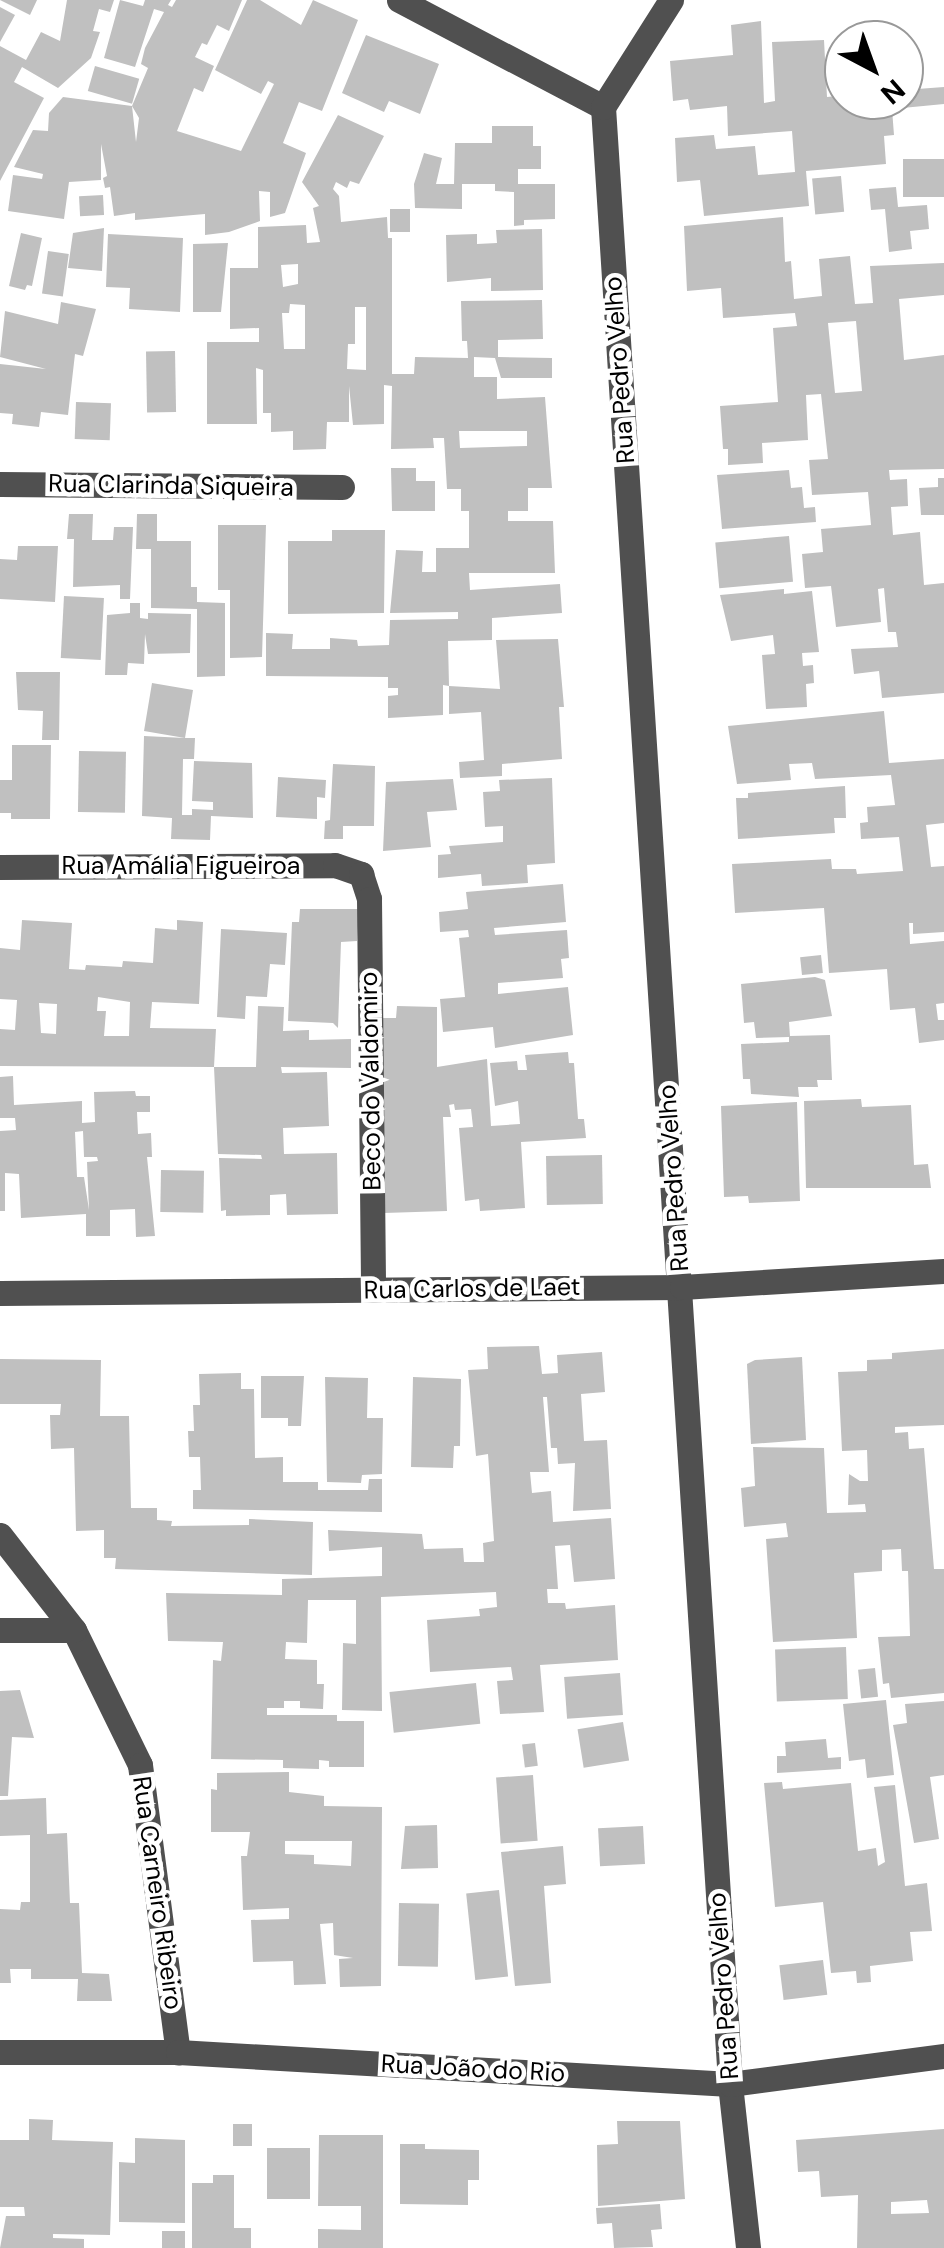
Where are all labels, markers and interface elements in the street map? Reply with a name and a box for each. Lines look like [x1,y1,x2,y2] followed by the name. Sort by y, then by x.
[824,20,924,120] north arrow
[873,71,913,112] text: N
[599,275,641,465] street label: Rua Pedro Velho
[48,469,294,503] street label: Rua Clarinda Siqueira
[62,851,300,881] street label: Rua Amália Figueiroa
[354,971,388,1191] street label: Beco do Valdomiro
[653,1083,695,1273] street label: Rua Pedro Velho
[363,1272,581,1306] street label: Rua Carlos de Laet
[126,1774,188,2012] street label: Rua Carneiro Ribeiro
[703,1891,745,2081] street label: Rua Pedro Velho
[380,2049,566,2089] street label: Rua João do Rio

